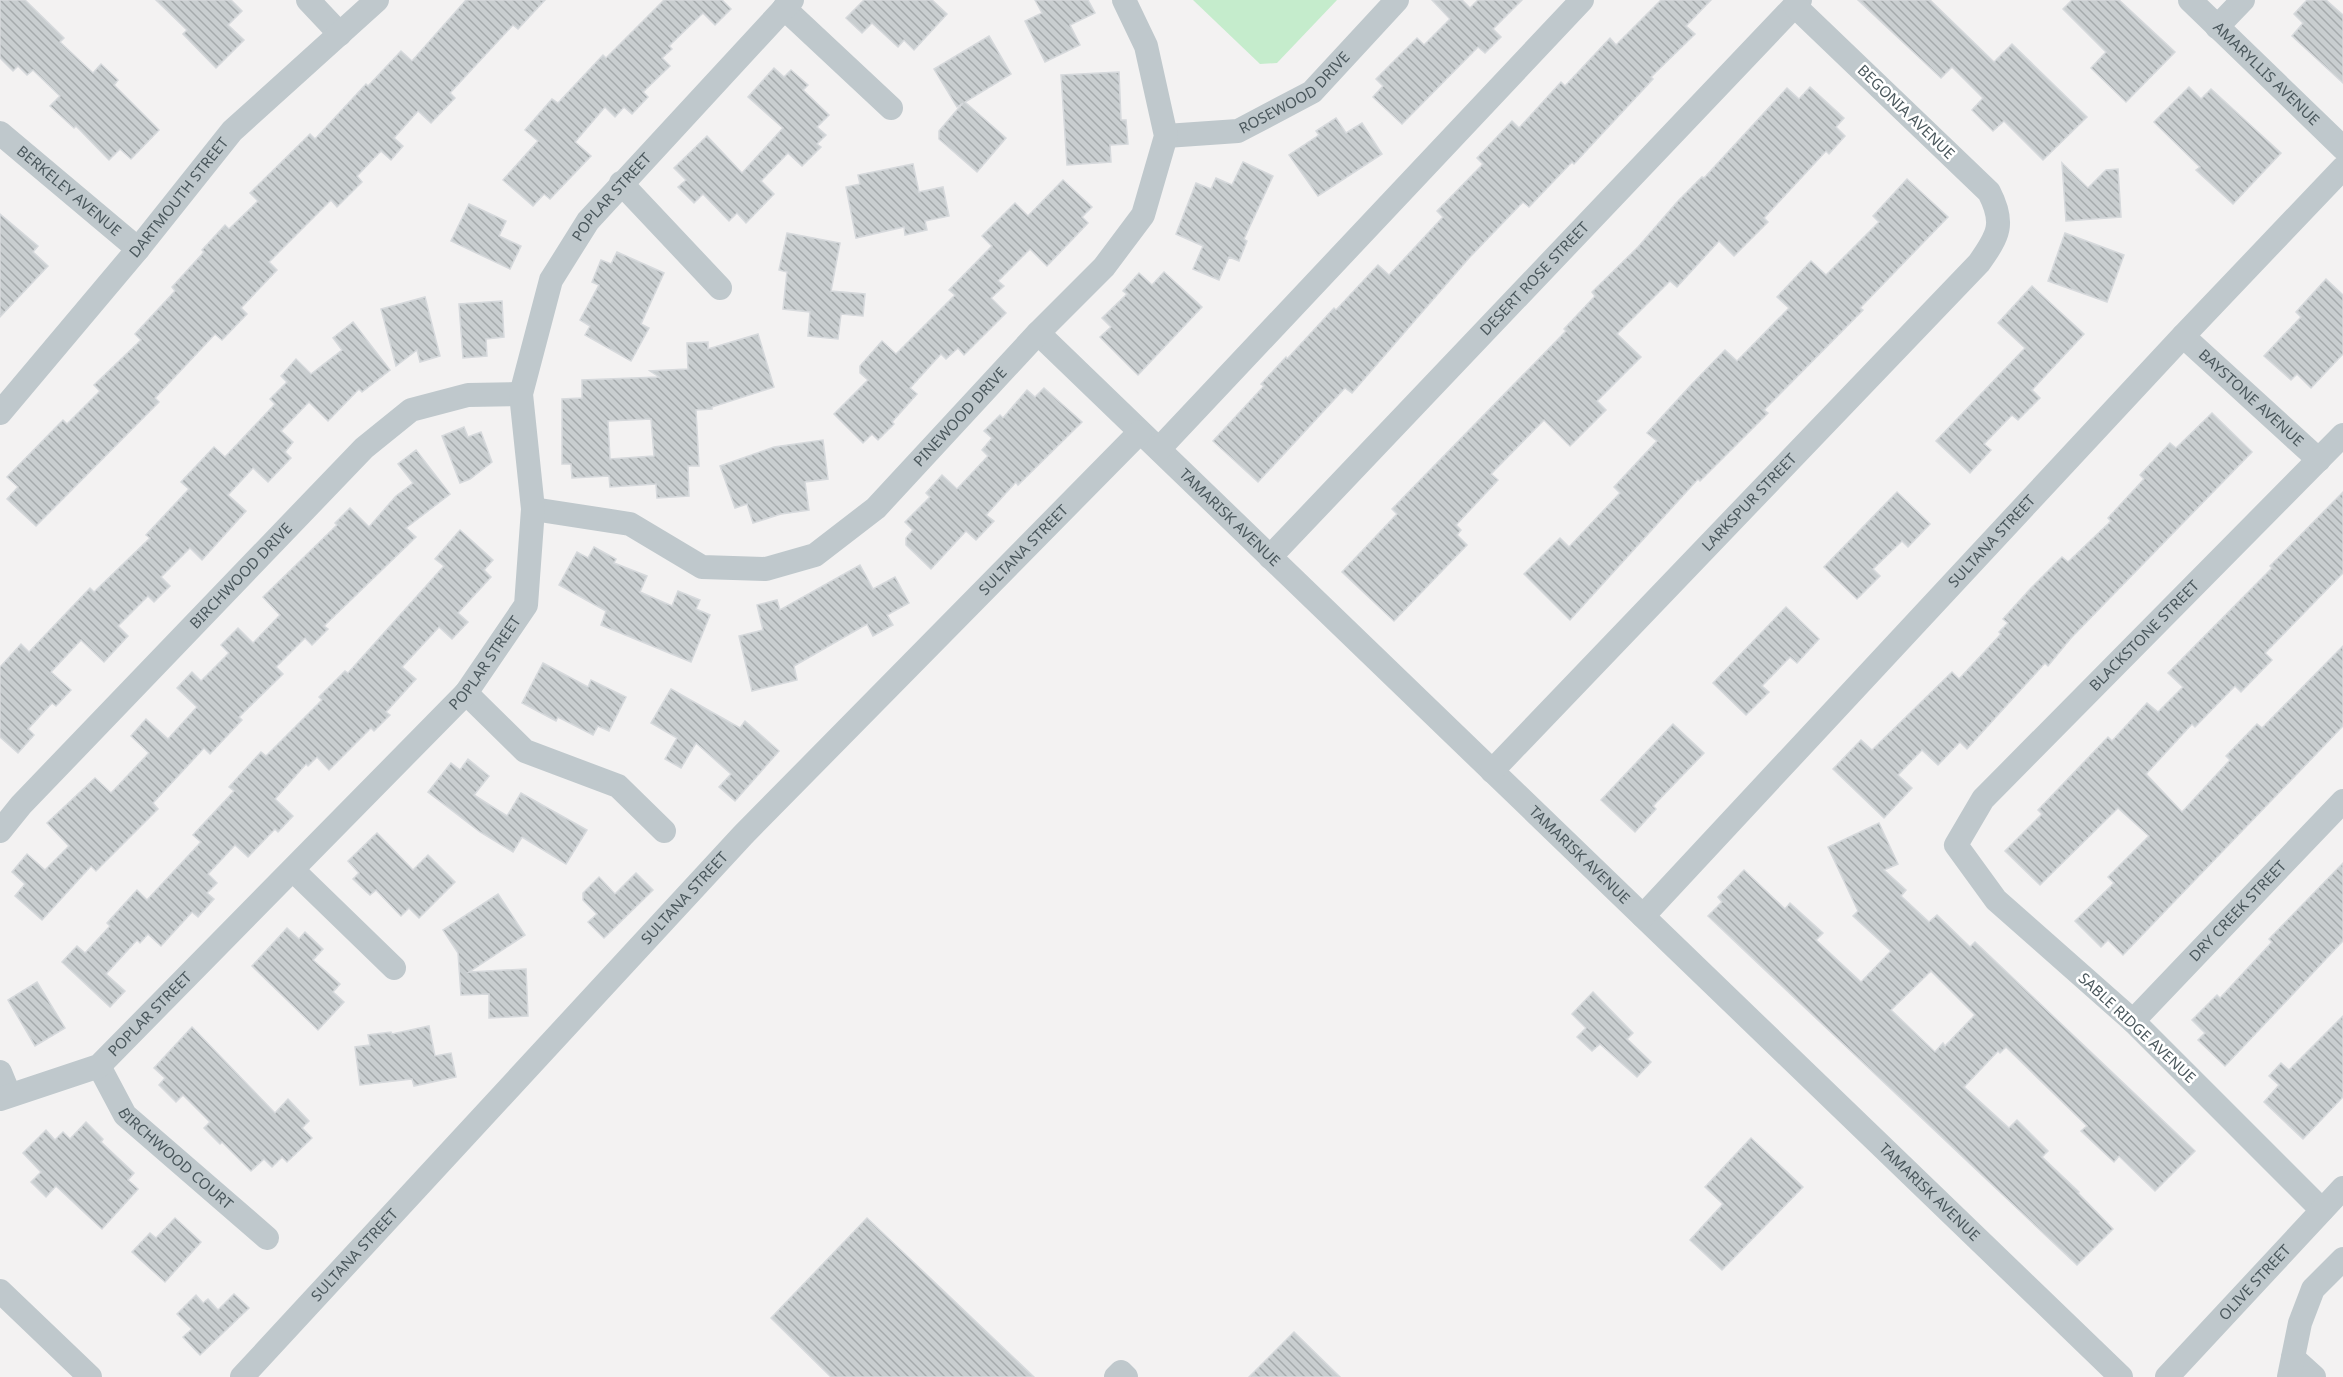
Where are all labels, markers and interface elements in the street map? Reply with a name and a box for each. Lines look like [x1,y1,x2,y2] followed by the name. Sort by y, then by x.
[2209,17,2324,129] street label: AMARYLLIS AVENUE
[1235,47,1354,138] street label: ROSEWOOD DRIVE
[1854,60,1960,163] street label: BEGONIA AVENUE
[124,132,233,261] street label: DARTMOUTH STREET
[13,140,126,240] street label: BERKELEY AVENUE
[567,147,656,245] street label: POPLAR STREET
[1475,216,1593,339] street label: DESERT ROSE STREET
[2195,344,2309,450] street label: BAYSTONE AVENUE
[908,362,1011,470] street label: PINEWOOD DRIVE
[1697,448,1801,555] street label: LARKSPUR STREET
[1175,464,1285,570] street label: TAMARISK AVENUE
[1943,490,2040,591] street label: SULTANA STREET
[974,499,1072,599] street label: SULTANA STREET
[185,518,296,633] street label: BIRCHWOOD DRIVE
[2084,575,2203,695] street label: BLACKSTONE STREET
[444,611,525,714] street label: POPLAR STREET
[1525,801,1635,908] street label: TAMARISK AVENUE
[636,846,732,948] street label: SULTANA STREET
[2184,855,2291,965] street label: DRY CREEK STREET
[103,966,196,1060] street label: POPLAR STREET
[2075,968,2201,1087] street label: SABLE RIDGE AVENUE
[114,1104,238,1214] street label: BIRCHWOOD COURT
[1875,1138,1985,1245] street label: TAMARISK AVENUE
[306,1203,402,1305] street label: SULTANA STREET
[2214,1239,2295,1324] street label: OLIVE STREET

